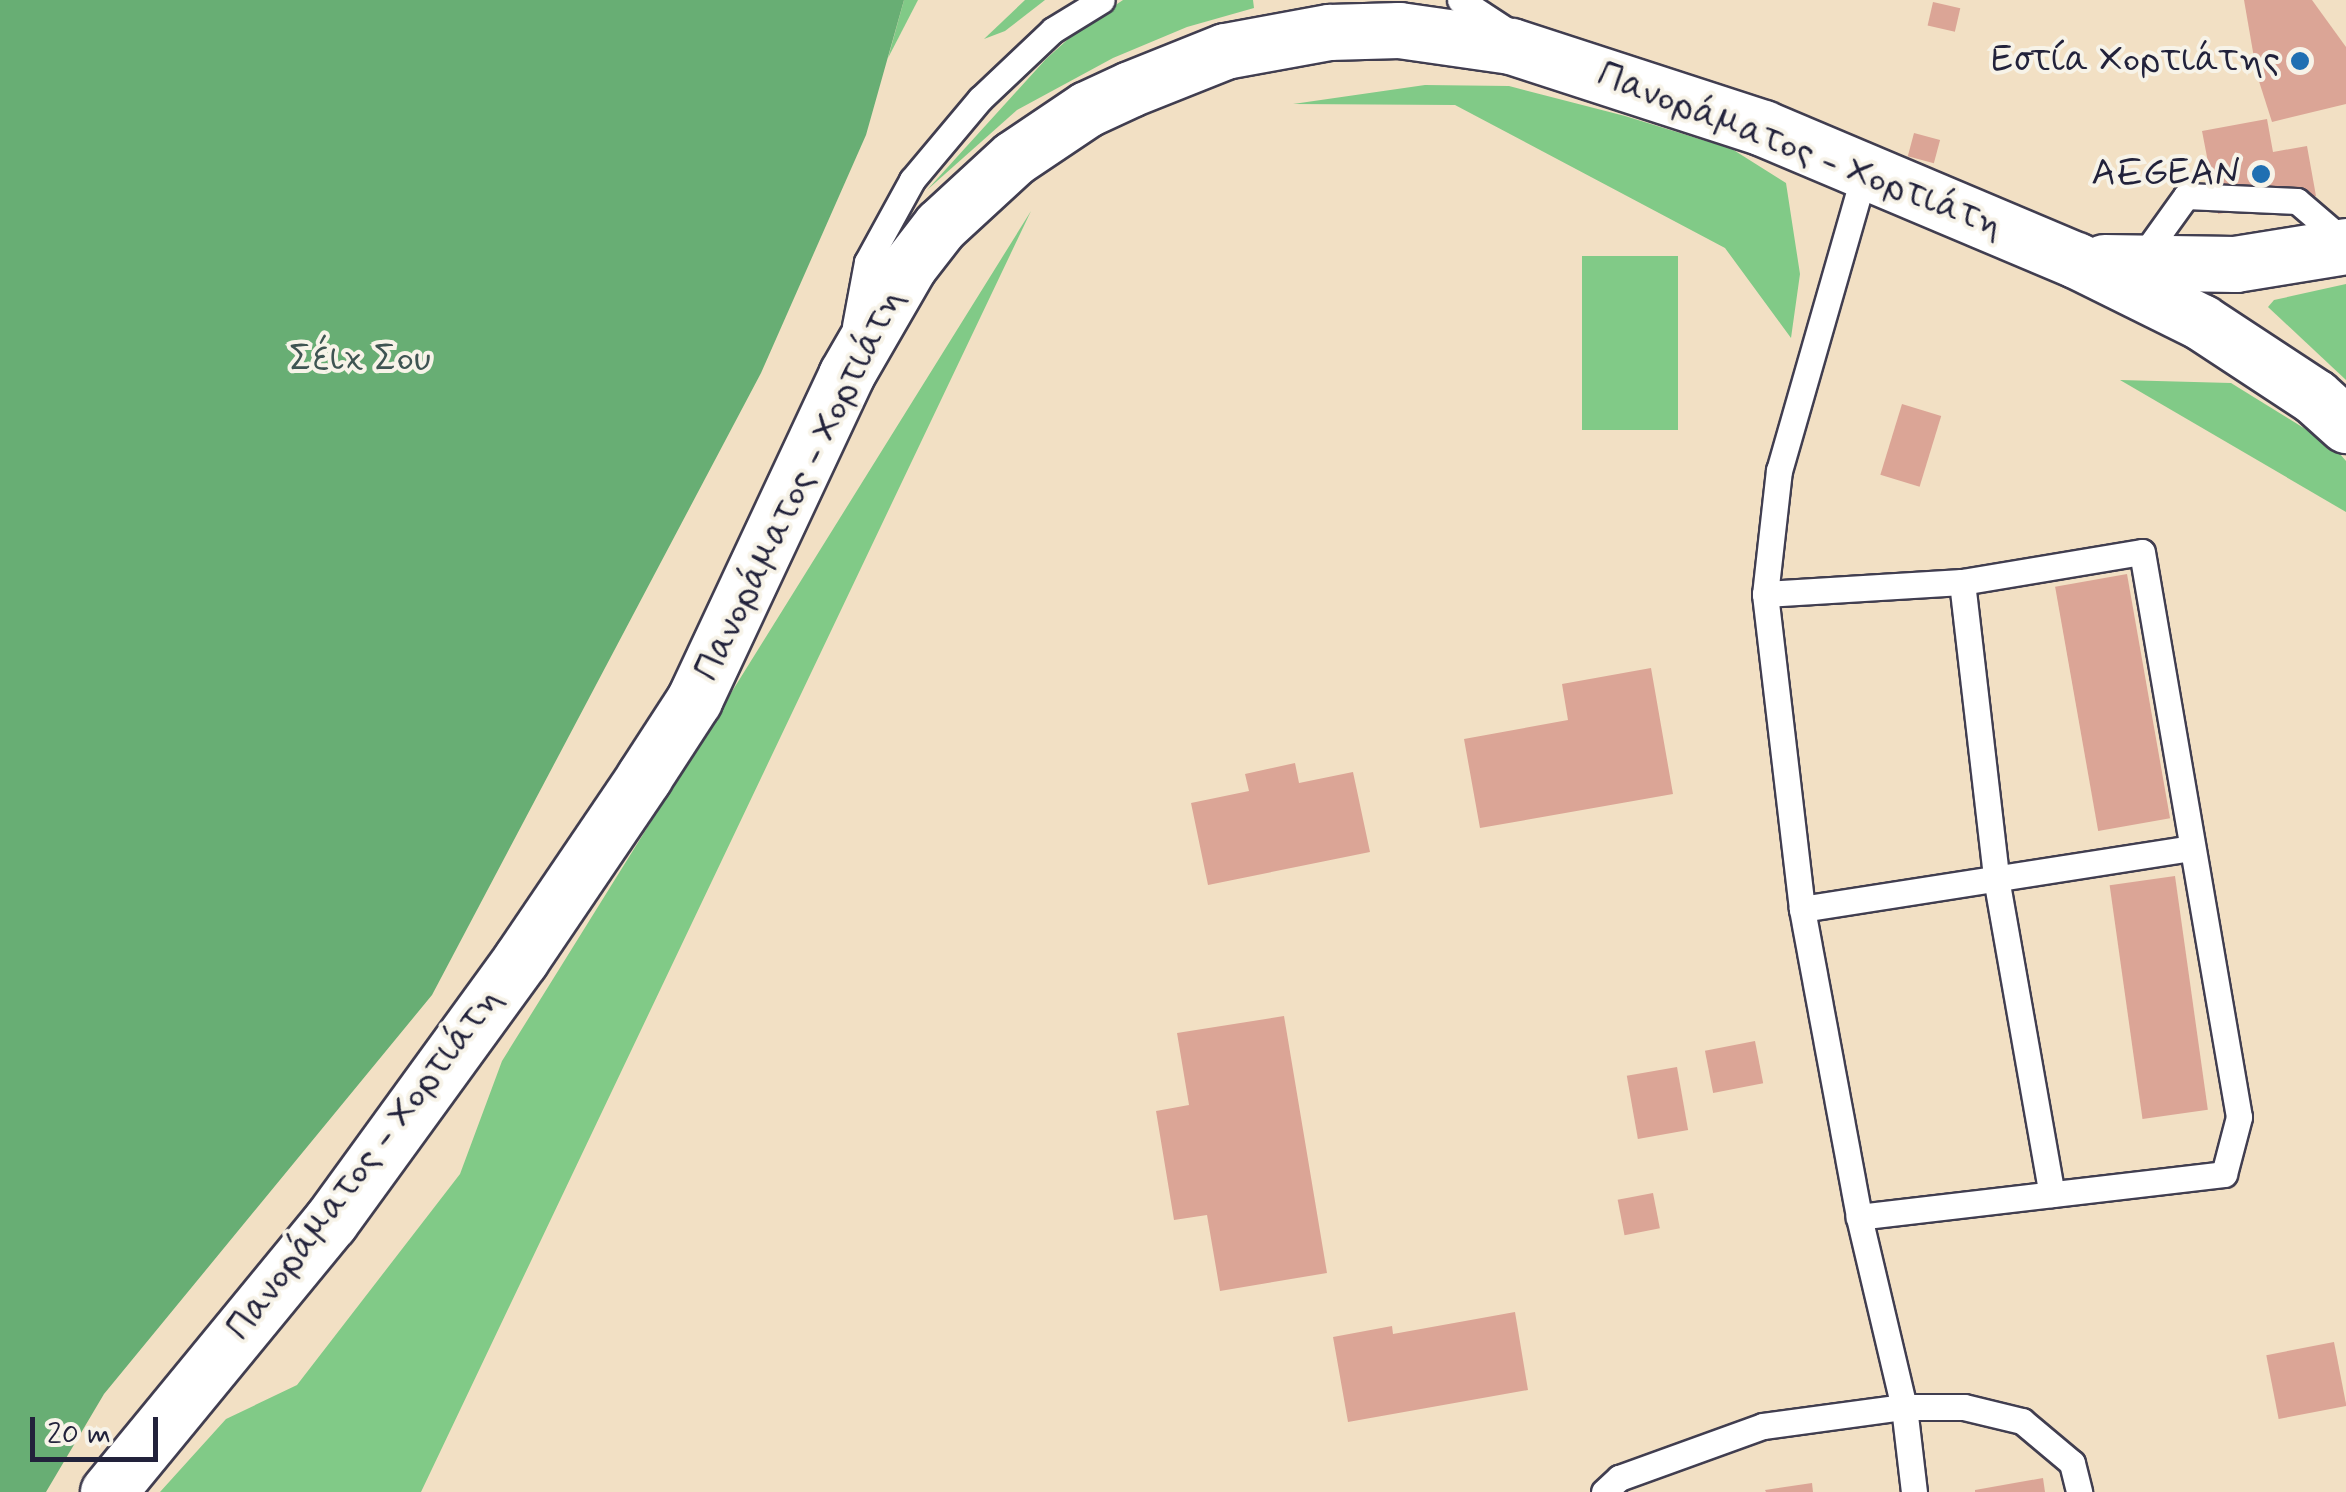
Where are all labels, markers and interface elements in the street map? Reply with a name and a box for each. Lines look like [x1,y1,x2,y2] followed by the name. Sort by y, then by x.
[1991,38,2280,84] place label: Εστία Χορτιάτης
[2289,50,2311,72] marker: Εστία Χορτιάτης
[1591,53,2009,249] street label: Πανοράματος - Χορτιάτη
[2091,151,2241,197] place label: AEGEAN
[2250,163,2272,185] marker: AEGEAN
[685,281,915,689] street label: Πανοράματος - Χορτιάτη
[289,337,431,383] park label: Σέιχ Σου
[217,978,513,1350] street label: Πανοράματος - Χορτιάτη
[35,1397,162,1459] scale bar
[47,1415,111,1454] text: 20 m

